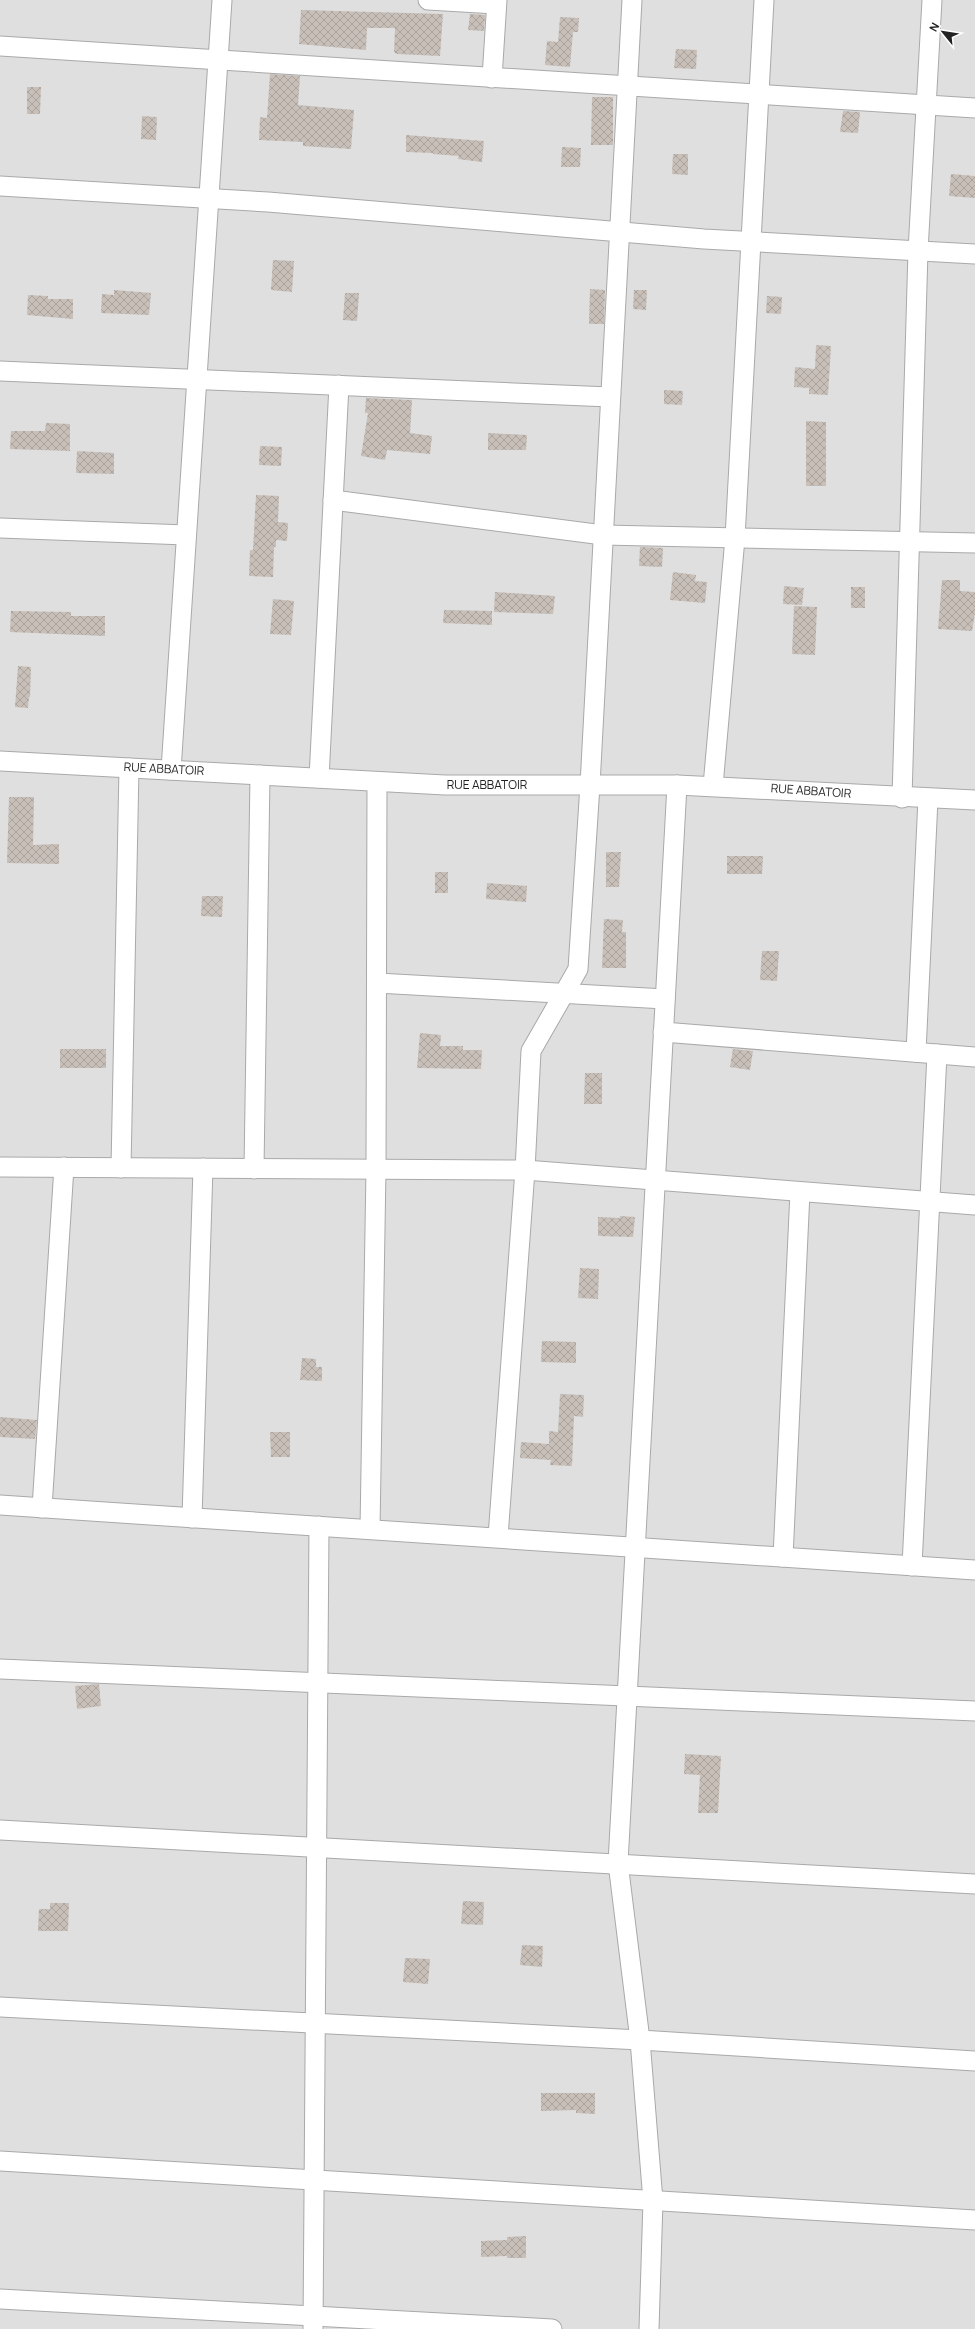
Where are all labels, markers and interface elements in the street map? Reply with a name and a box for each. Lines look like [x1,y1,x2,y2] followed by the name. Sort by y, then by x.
[923,12,963,52] north arrow
[925,19,942,34] text: N
[123,758,205,779] street label: RUE ABBATOIR
[447,776,528,793] street label: RUE ABBATOIR
[770,779,852,802] street label: RUE ABBATOIR

